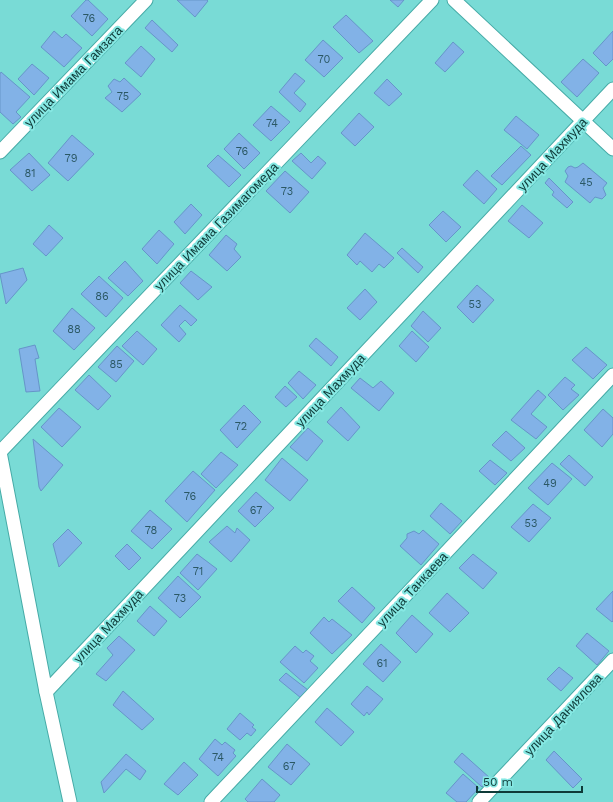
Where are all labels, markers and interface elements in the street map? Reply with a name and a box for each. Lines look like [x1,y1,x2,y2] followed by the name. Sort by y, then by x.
[83,12,96,25] house number: 76
[21,22,126,130] street label: улица Имама Гамзата
[318,53,331,66] house number: 70
[117,90,129,103] house number: 75
[515,114,591,194] street label: улица Махмуда
[266,117,278,130] house number: 74
[236,145,249,158] house number: 76
[65,152,78,165] house number: 79
[151,159,282,293] street label: улица Имама Газимагомеда
[24,167,36,180] house number: 81
[579,176,593,189] house number: 45
[281,185,293,198] house number: 73
[95,290,109,303] house number: 86
[469,298,481,311] house number: 53
[67,323,81,336] house number: 88
[293,350,369,430] street label: улица Махмуда
[109,358,123,371] house number: 85
[235,420,247,433] house number: 72
[543,477,557,490] house number: 49
[184,490,197,503] house number: 76
[250,504,262,517] house number: 67
[525,517,537,530] house number: 53
[145,524,158,537] house number: 78
[374,548,451,630] street label: улица Танкаева
[193,565,203,578] house number: 71
[71,586,147,666] street label: улица Махмуда
[174,592,186,605] house number: 73
[377,657,387,670] house number: 61
[522,670,606,758] street label: улица Даниялова
[212,751,224,764] house number: 74
[283,760,295,773] house number: 67
[477,768,582,794] scale bar
[483,775,513,789] text: 50 m

